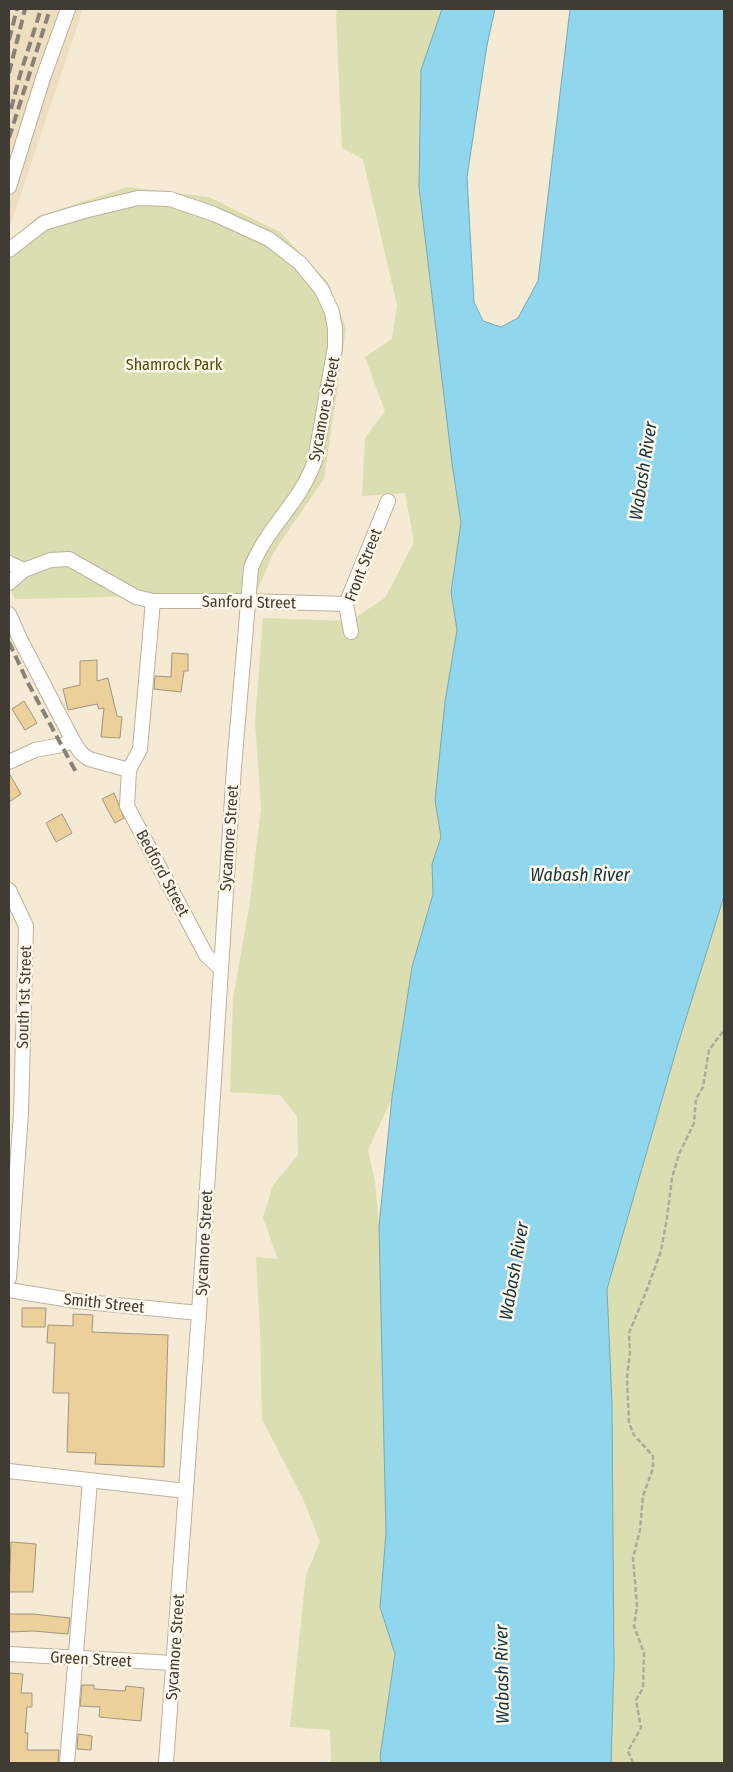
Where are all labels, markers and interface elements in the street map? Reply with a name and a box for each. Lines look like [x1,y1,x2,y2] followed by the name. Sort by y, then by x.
[305,354,344,463] street label: Sycamore Street
[126,355,223,374] park label: Shamrock Park
[624,419,662,522] water label: Wabash River
[340,525,386,604] street label: Front Street
[202,592,297,612] street label: Sanford Street
[216,784,242,892] street label: Sycamore Street
[132,827,194,920] street label: Bedford Street
[530,864,631,886] water label: Wabash River
[13,944,35,1049] street label: South 1st Street
[192,1189,216,1297] street label: Sycamore Street
[495,1219,534,1322] water label: Wabash River
[63,1289,146,1317] street label: Smith Street
[162,1593,188,1701] street label: Sycamore Street
[490,1623,514,1724] water label: Wabash River
[50,1647,133,1671] street label: Green Street

